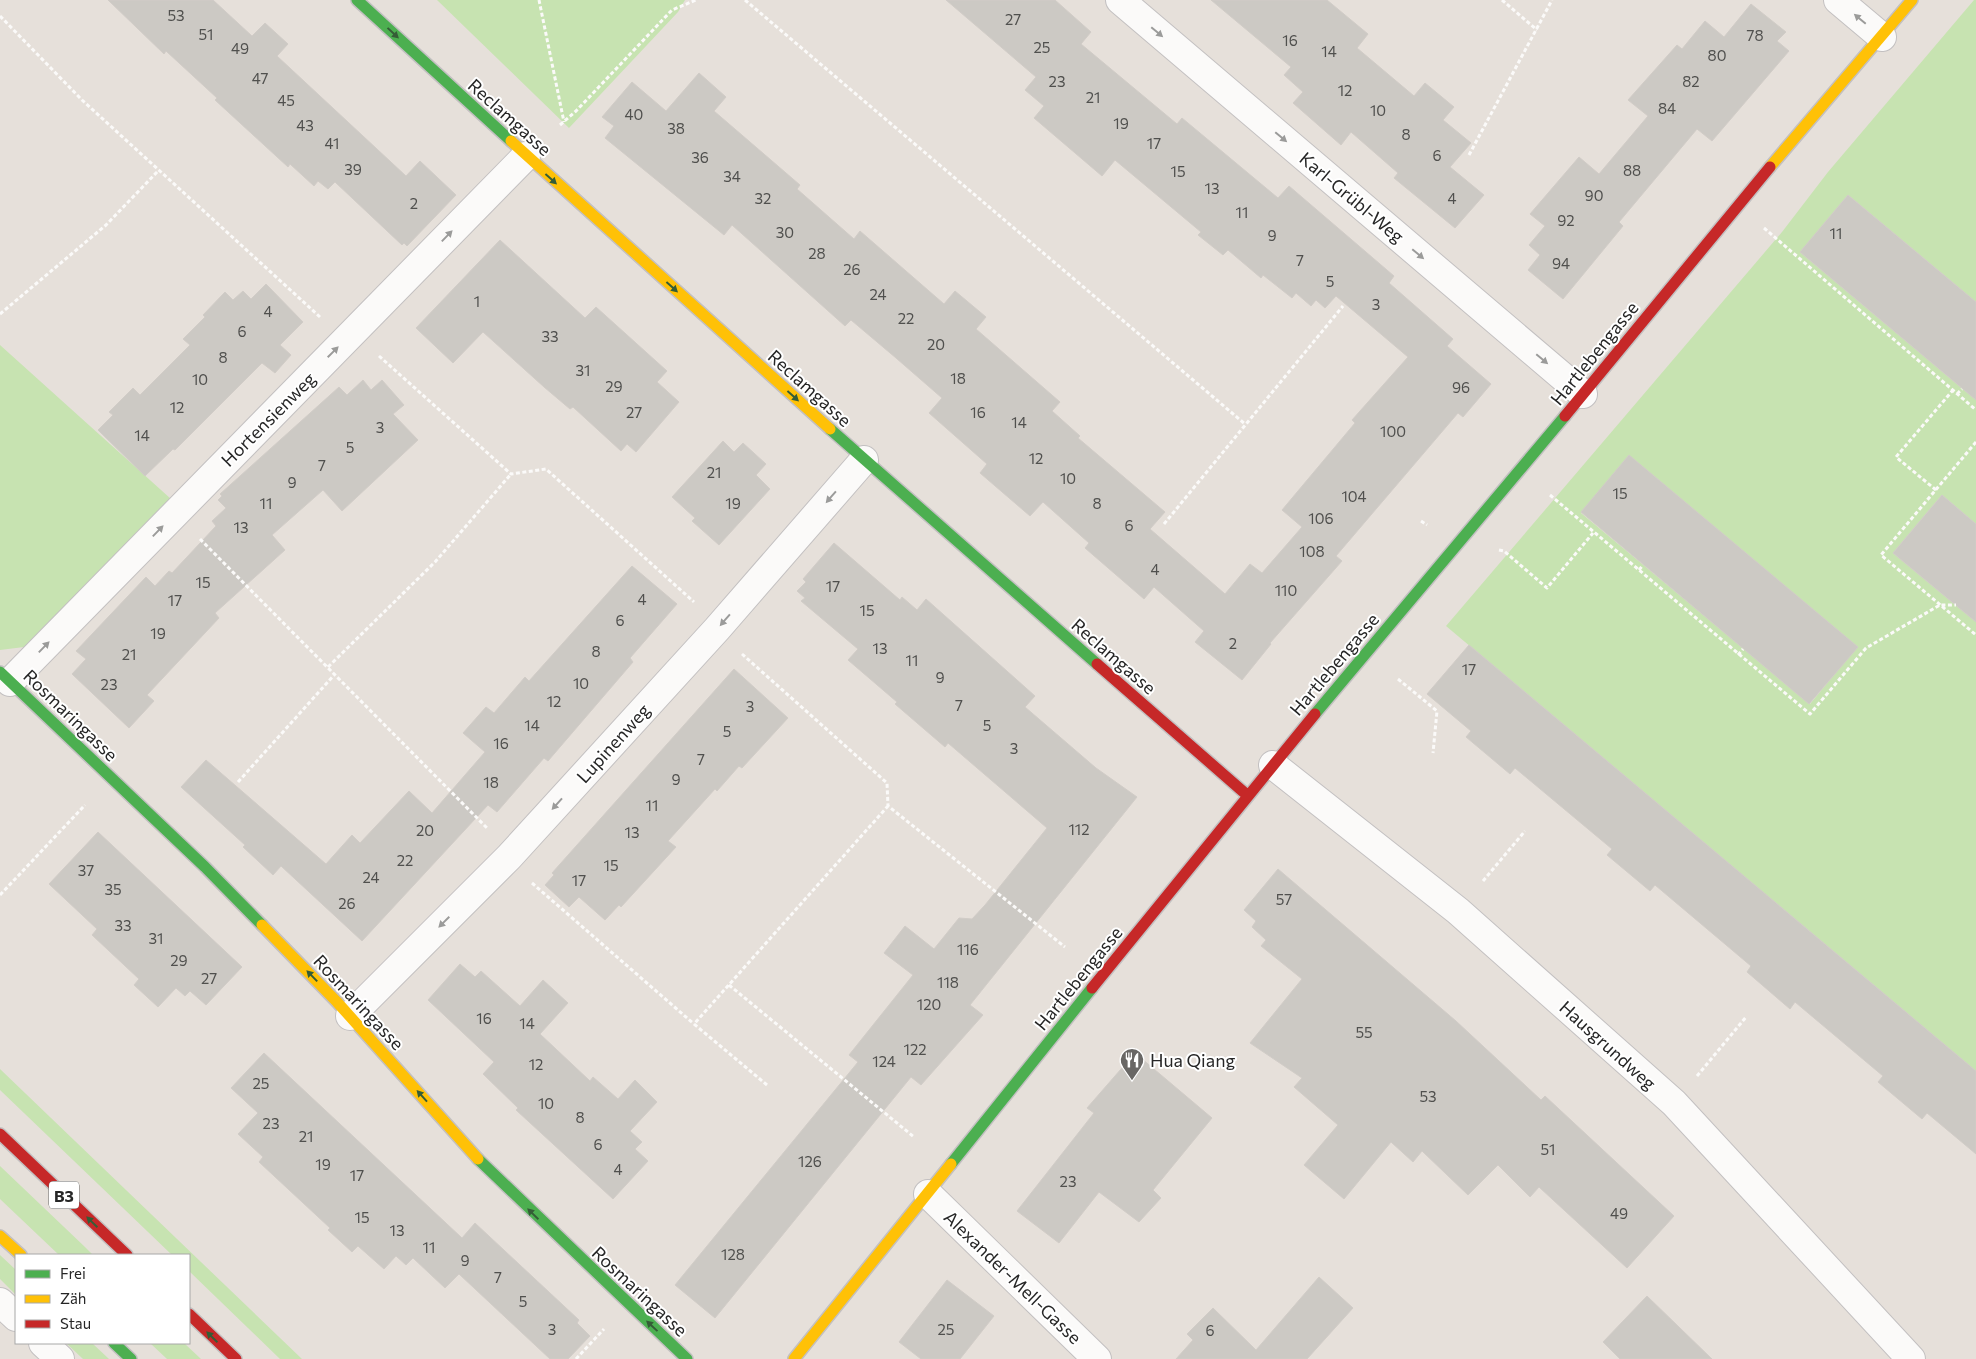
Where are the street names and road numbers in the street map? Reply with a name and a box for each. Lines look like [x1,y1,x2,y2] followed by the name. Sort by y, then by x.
[464,74,556,160] street label: Reclamgasse
[1295,147,1409,247] street label: Karl-Grübl-Weg
[1546,297,1642,409] street label: Hartlebengasse
[764,345,856,431] street label: Reclamgasse
[216,367,320,471] street label: Hortensienweg
[1285,608,1383,720] street label: Hartlebengasse
[1067,613,1161,699] street label: Reclamgasse
[19,665,123,765] street label: Rosmaringasse
[572,699,654,787] street label: Lupinenweg
[1030,922,1126,1034] street label: Hartlebengasse
[309,950,409,1054] street label: Rosmaringasse
[1555,996,1661,1094] street label: Hausgrundweg
[49,1182,79,1208] road number: B3
[940,1206,1086,1348] street label: Alexander-Mell-Gasse
[588,1241,692,1341] street label: Rosmaringasse

